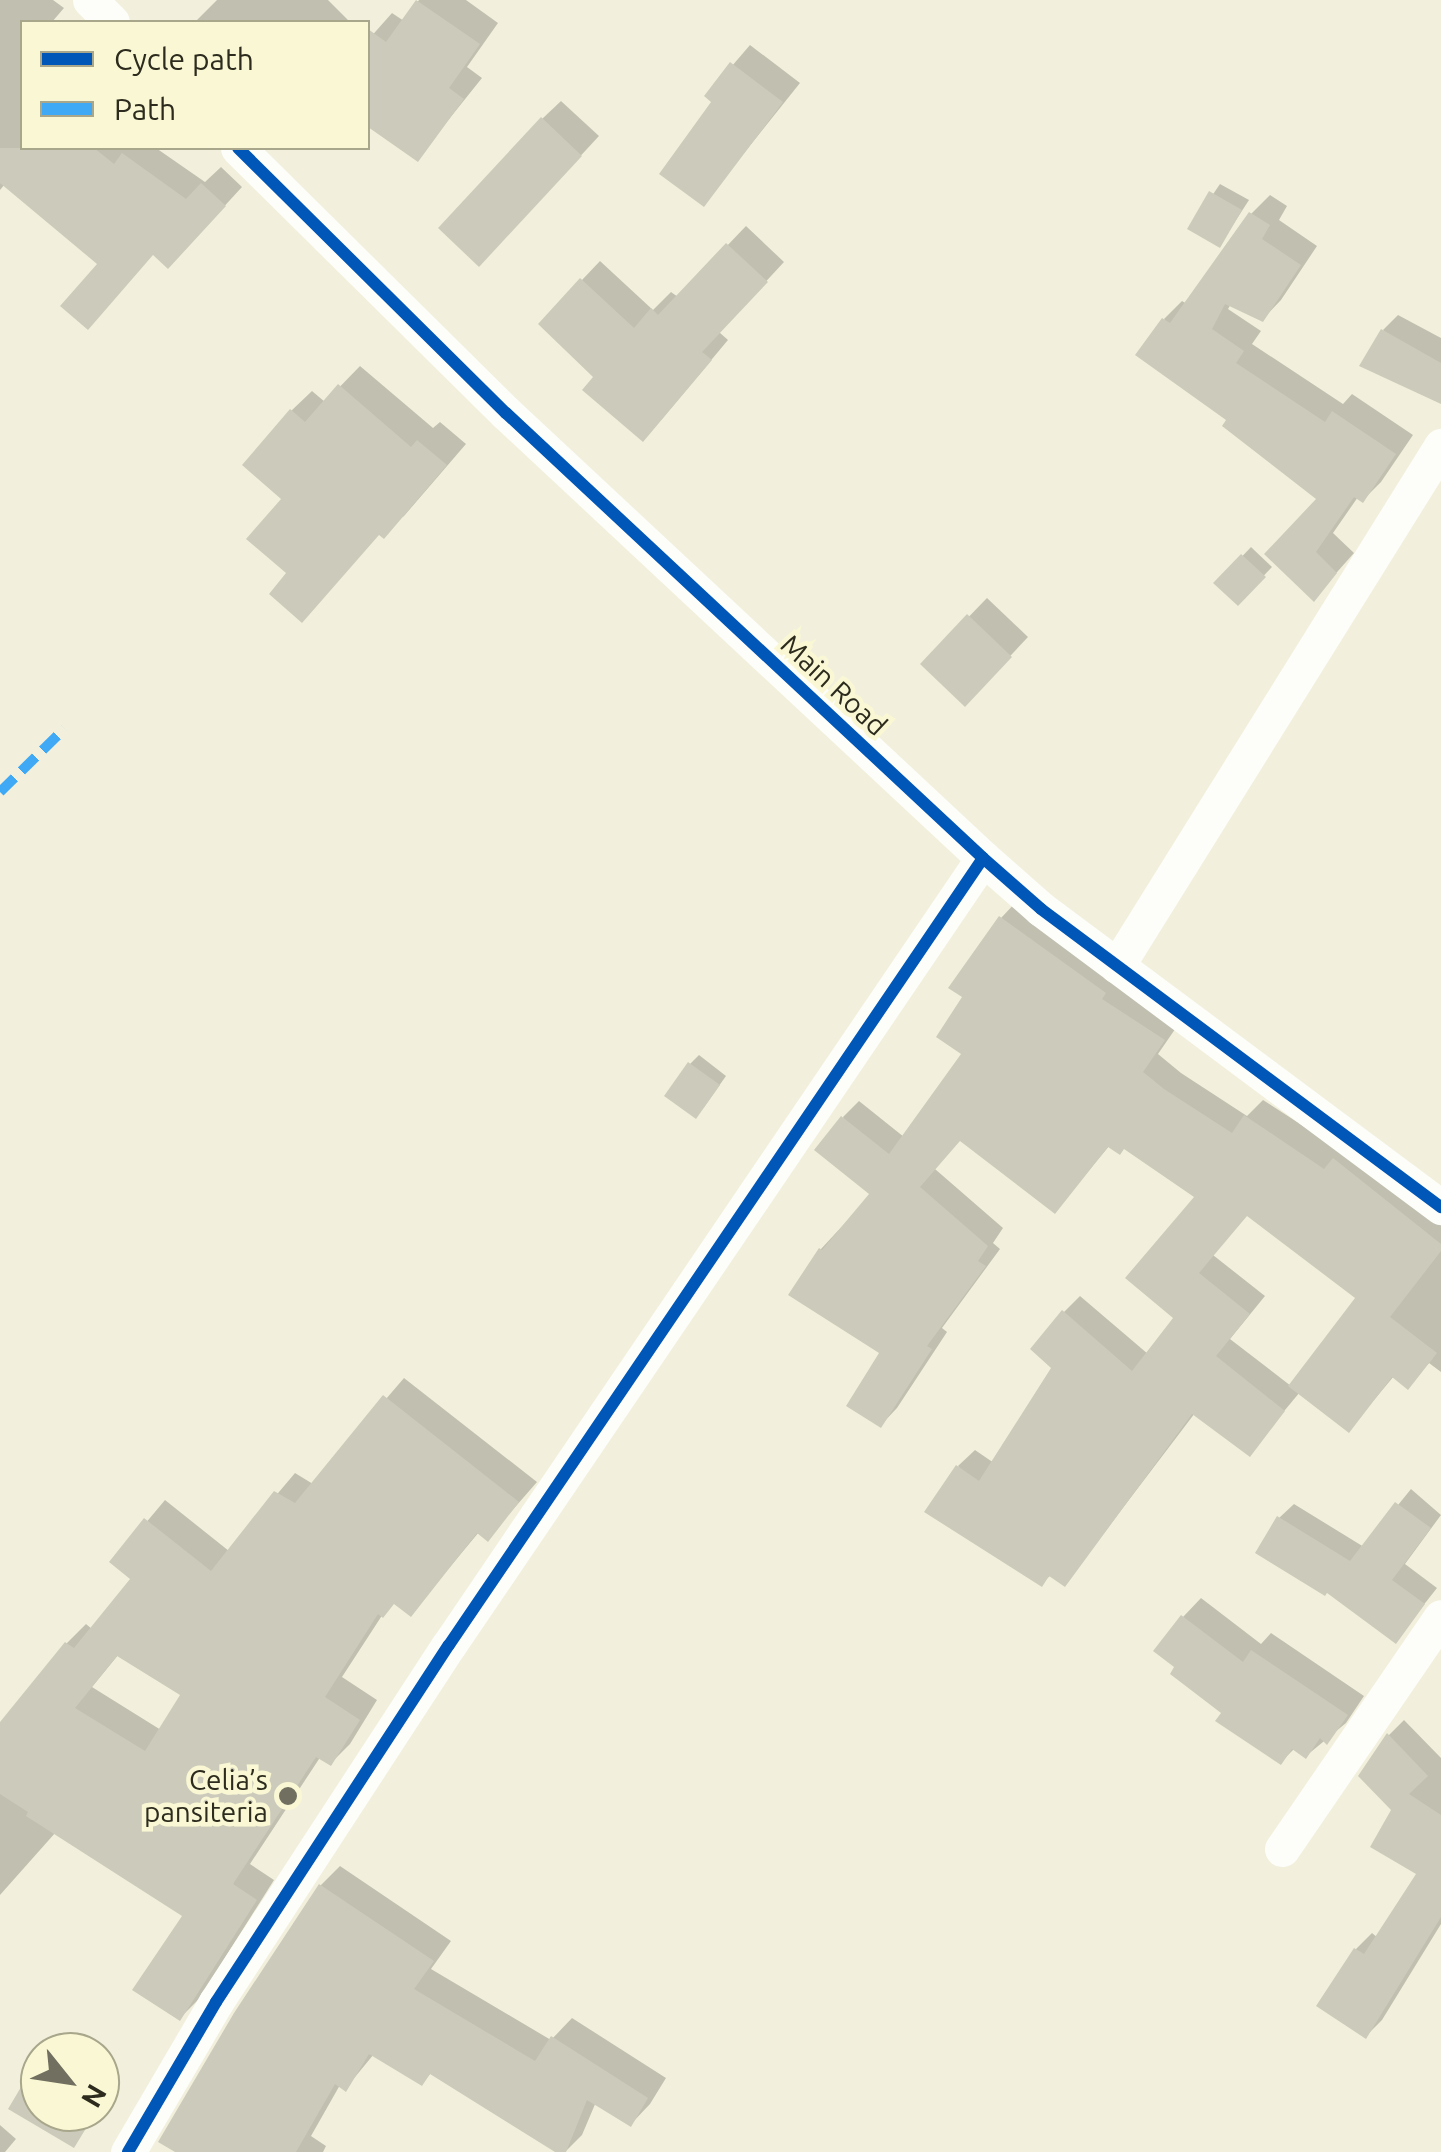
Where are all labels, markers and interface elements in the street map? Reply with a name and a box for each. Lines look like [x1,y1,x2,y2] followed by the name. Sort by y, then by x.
[20,20,370,150] legend
[114,42,254,76] text: Cycle path
[114,92,176,126] text: Path
[774,628,894,742] street label: Main Road
[144,1763,268,1829] place label: Celia’s pansiteria
[277,1785,299,1807] marker: Celia’s pansiteria
[20,2032,120,2132] north arrow
[76,2079,113,2113] text: N

